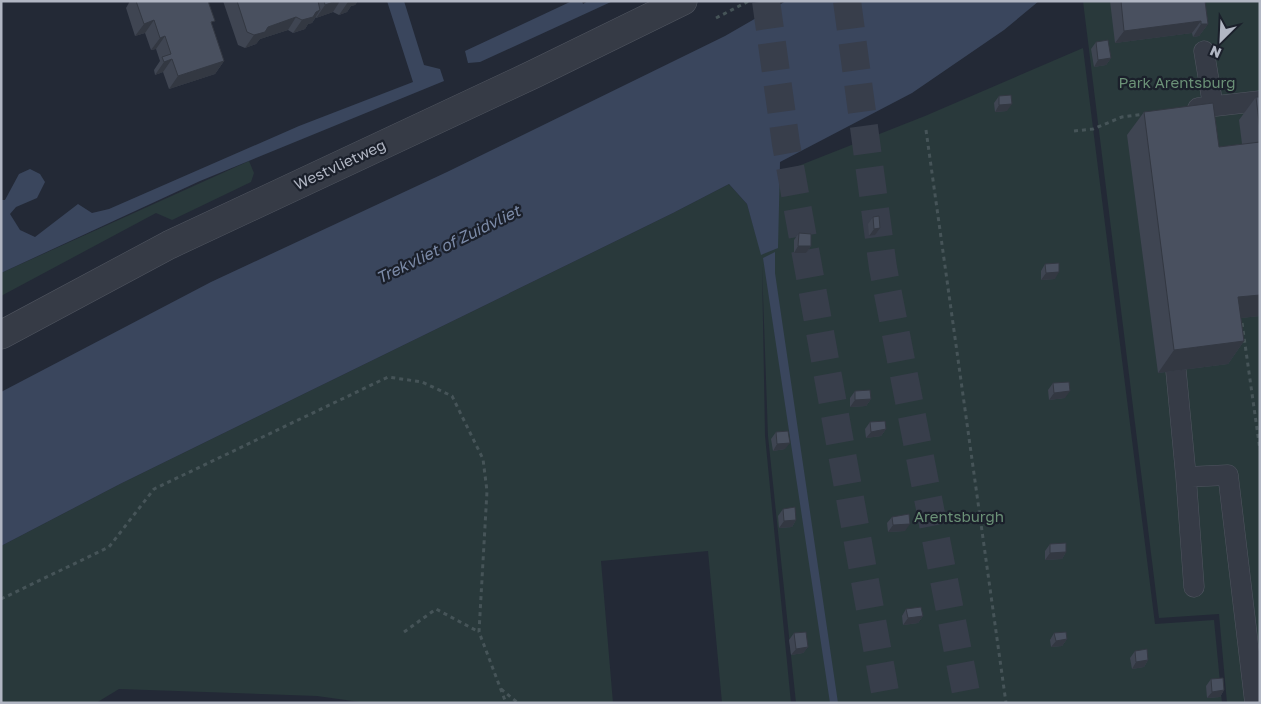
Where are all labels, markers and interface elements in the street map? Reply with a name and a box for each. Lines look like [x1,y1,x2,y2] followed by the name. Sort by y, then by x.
[1196,15,1246,65] north arrow
[1207,42,1224,62] text: N
[1119,73,1235,91] park label: Park Arentsburg
[291,135,388,193] street label: Westvlietweg
[373,200,525,288] water label: Trekvliet of Zuidvliet
[914,507,1004,525] park label: Arentsburgh

